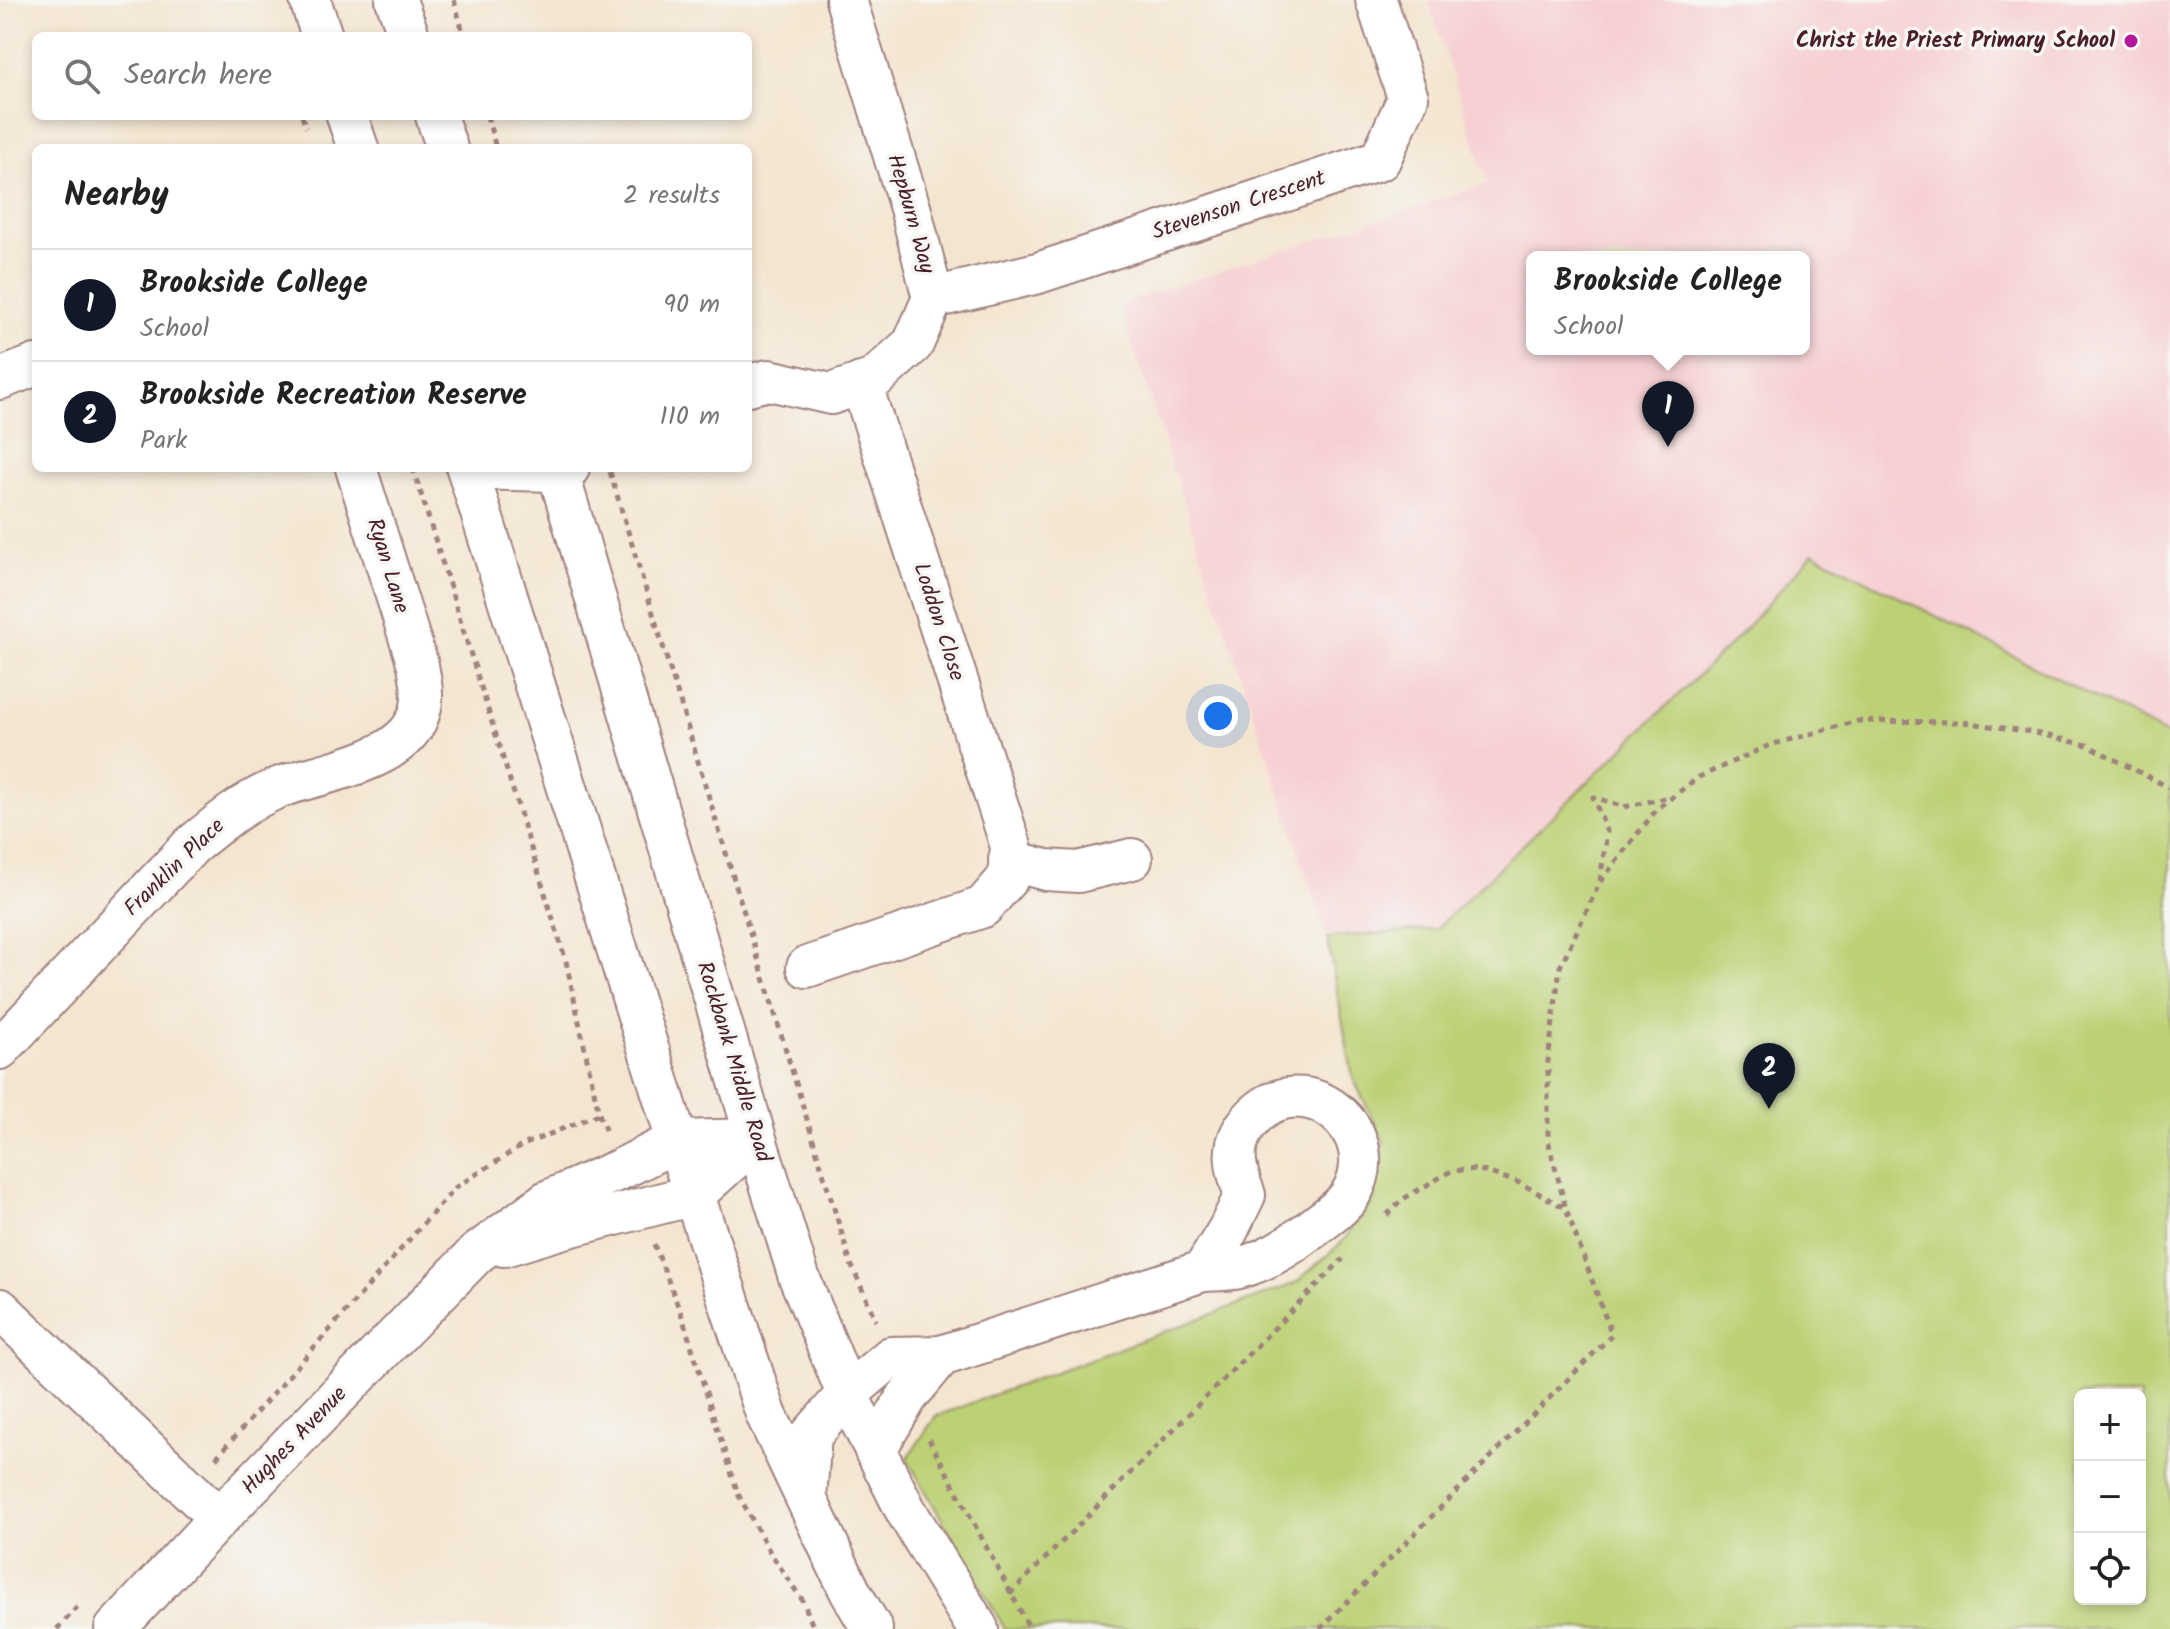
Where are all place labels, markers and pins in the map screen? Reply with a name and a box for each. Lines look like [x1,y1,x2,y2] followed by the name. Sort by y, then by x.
[1796,24,2115,59] place label: Christ the Priest Primary School
[2122,32,2140,50] marker: Christ the Priest Primary School
[1642,381,1694,447] pin: 1
[1743,1043,1795,1109] pin: 2

